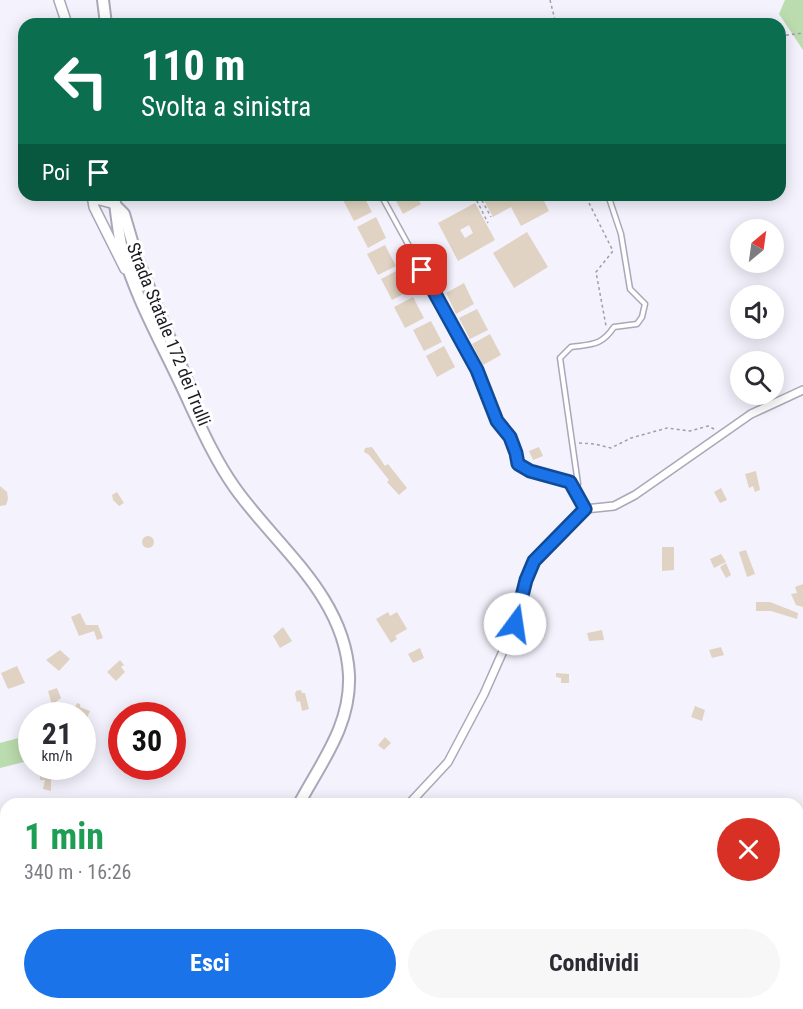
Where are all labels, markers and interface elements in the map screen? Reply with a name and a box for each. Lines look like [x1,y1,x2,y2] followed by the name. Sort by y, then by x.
[141,41,246,90] text: 110 m
[42,42,120,120] icon: left
[141,91,311,123] text: Svolta a sinistra
[82,156,115,189] icon: arrive
[42,160,70,185] text: Poi
[730,219,784,273] north arrow
[730,219,784,405] map controls
[123,239,215,429] street label: Strada Statale 172 dei Trulli
[396,244,447,295] pin
[405,253,438,286] icon: arrive
[730,285,784,339] button: sound
[730,351,784,405] button: search
[483,592,547,656] position arrow
[108,702,186,780] speed limit sign: 30
[42,716,72,751] text: 21
[42,747,72,765] text: km/h
[24,816,104,858] text: 1 min
[717,818,780,881] button: close
[24,860,131,884] text: 340 m · 16:26
[24,929,396,998] button: Esci
[408,929,780,998] button: Condividi

